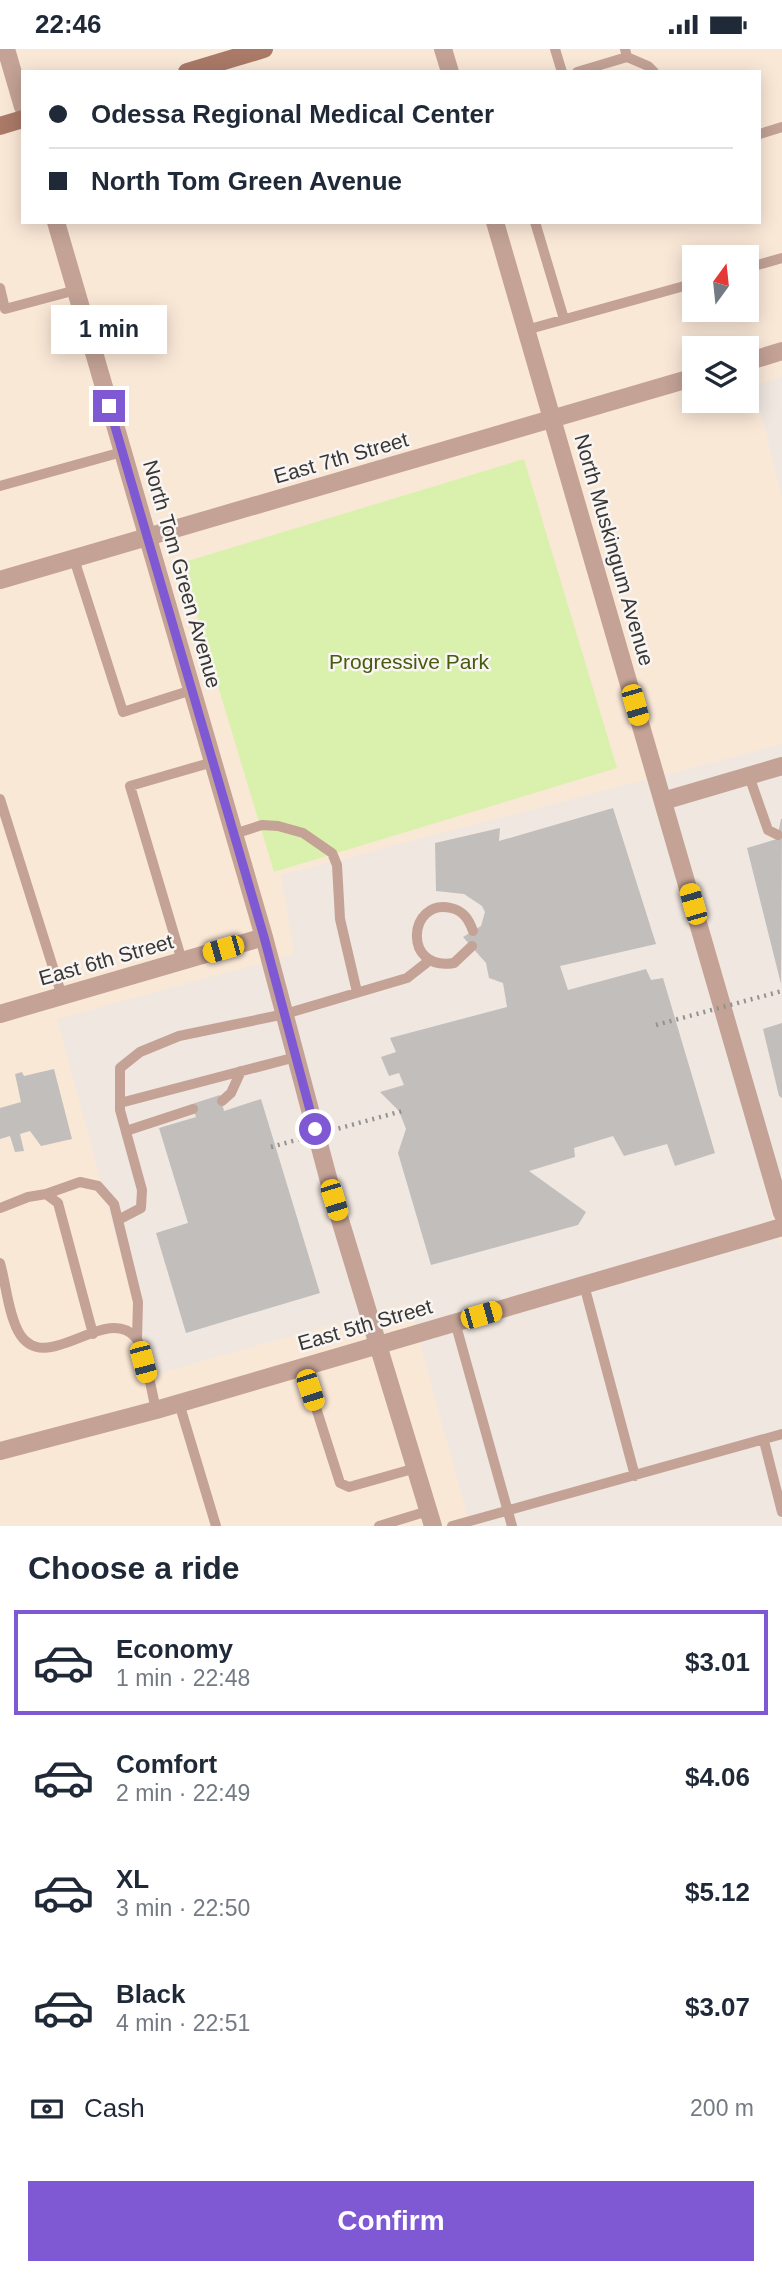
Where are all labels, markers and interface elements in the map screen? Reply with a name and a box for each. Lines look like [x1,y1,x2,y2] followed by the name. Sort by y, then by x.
[35,9,102,39] text: 22:46
[91,99,494,129] text: Odessa Regional Medical Center
[91,166,402,196] text: North Tom Green Avenue
[682,245,760,322] north arrow
[682,245,759,413] map controls
[51,305,167,353] callout: 1 min
[79,316,139,342] text: 1 min
[682,336,759,413] button: layers
[93,390,125,422] route end
[271,427,411,488] street label: East 7th Street
[570,431,659,668] street label: North Muskingum Avenue
[139,457,226,691] street label: North Tom Green Avenue
[329,650,489,673] park label: Progressive Park
[620,682,651,728] car
[678,881,709,927] car
[36,929,176,990] street label: East 6th Street
[200,933,247,965] car
[299,1113,331,1145] route start
[318,1177,351,1223] car
[295,1294,435,1355] street label: East 5th Street
[458,1299,505,1331] car
[128,1339,159,1385] car
[294,1367,327,1413] car
[28,1550,240,1586] text: Choose a ride
[32,1631,95,1694] icon: car
[116,1634,233,1664] text: Economy
[685,1647,750,1677] text: $3.01
[116,1665,250,1691] text: 1 min · 22:48
[32,1746,95,1809] icon: car
[116,1749,217,1779] text: Comfort
[685,1762,750,1792] text: $4.06
[116,1780,250,1806] text: 2 min · 22:49
[32,1861,95,1924] icon: car
[116,1864,149,1894] text: XL
[685,1877,750,1907] text: $5.12
[116,1895,250,1921] text: 3 min · 22:50
[32,1976,95,2039] icon: car
[116,1979,185,2009] text: Black
[685,1992,750,2022] text: $3.07
[116,2010,250,2036] text: 4 min · 22:51
[28,2090,66,2128] icon: cash
[84,2093,145,2123] text: Cash
[690,2095,754,2121] text: 200 m
[28,2181,754,2261] button: Confirm

